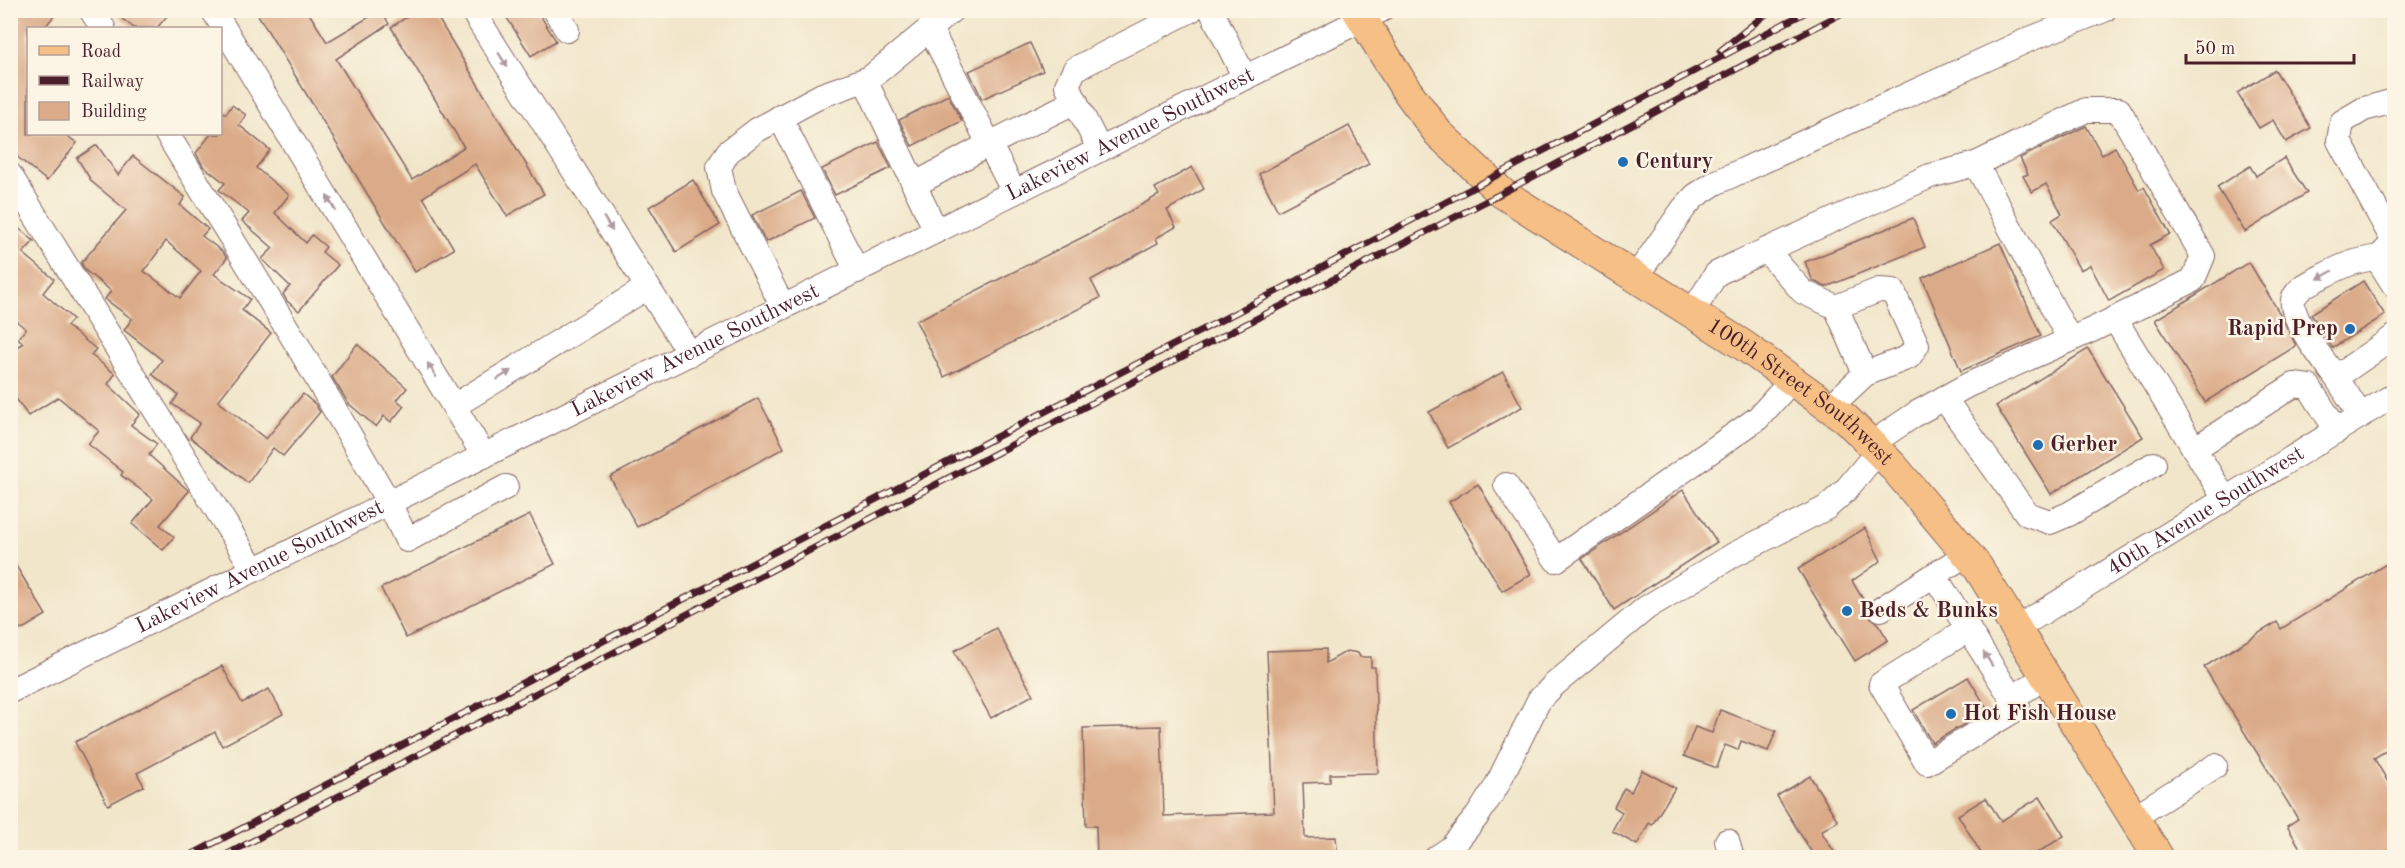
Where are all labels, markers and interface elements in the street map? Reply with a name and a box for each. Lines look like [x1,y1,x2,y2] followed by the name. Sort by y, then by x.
[27,27,222,135] legend
[2186,27,2354,65] scale bar
[2195,40,2235,58] text: 50 m
[81,43,121,61] text: Road
[498,52,509,68] one-way arrow
[1003,64,1258,205] street label: Lakeview Avenue Southwest
[81,73,144,91] text: Railway
[81,103,147,121] text: Building
[1635,151,1713,173] place label: Century
[1616,155,1630,169] marker: Century
[325,195,336,212] one-way arrow
[602,216,613,232] one-way arrow
[2316,270,2333,280] one-way arrow
[568,280,823,421] street label: Lakeview Avenue Southwest
[1703,314,1897,470] street label: 100th Street Southwest
[2227,318,2338,340] place label: Rapid Prep
[2343,322,2357,336] marker: Rapid Prep
[427,362,438,378] one-way arrow
[496,370,512,381] one-way arrow
[2050,434,2117,456] place label: Gerber
[2031,438,2045,452] marker: Gerber
[2104,442,2308,580] street label: 40th Avenue Southwest
[132,496,387,638] street label: Lakeview Avenue Southwest
[1859,600,1998,622] place label: Beds & Bunks
[1840,604,1854,618] marker: Beds & Bunks
[1982,651,1993,667] one-way arrow
[1963,703,2117,725] place label: Hot Fish House
[1944,707,1958,721] marker: Hot Fish House

